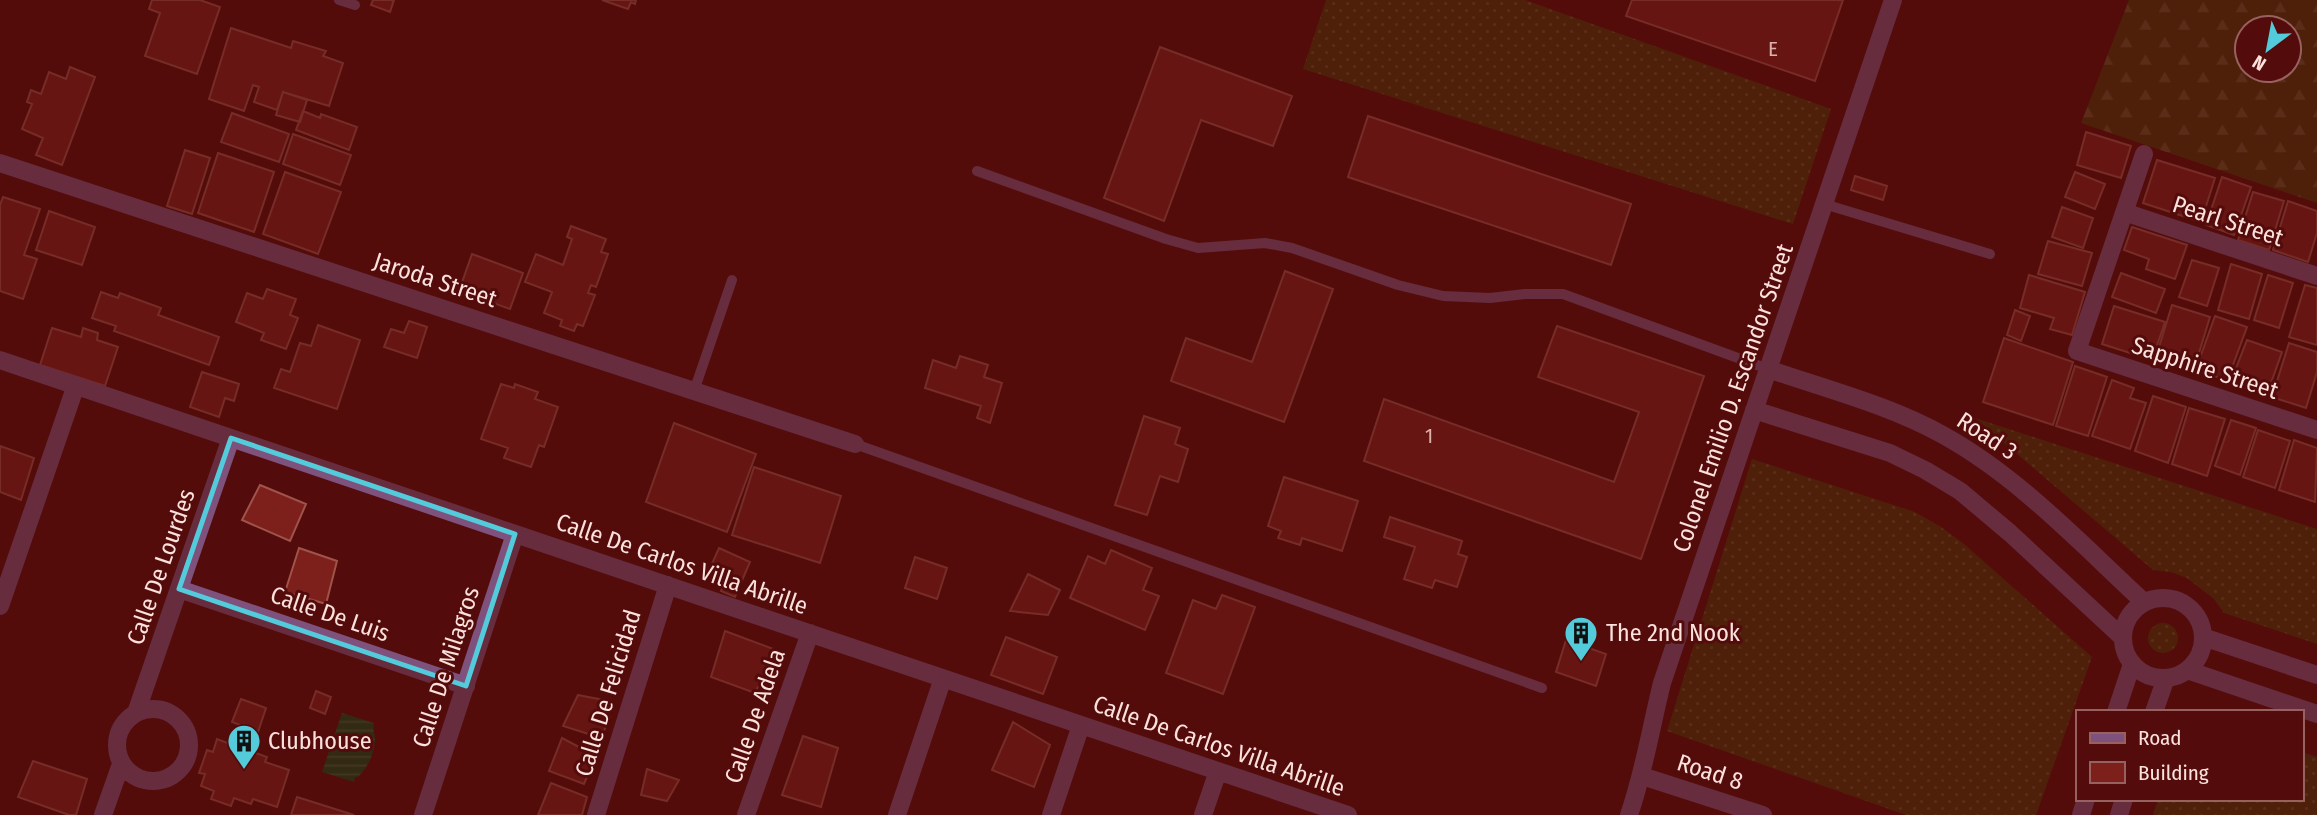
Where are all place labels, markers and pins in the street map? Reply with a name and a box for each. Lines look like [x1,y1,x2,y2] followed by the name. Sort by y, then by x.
[1562,614,1600,663] building icon: The 2nd Nook
[1606,619,1741,647] place label: The 2nd Nook
[225,722,263,771] building icon: Clubhouse
[268,727,372,755] place label: Clubhouse

